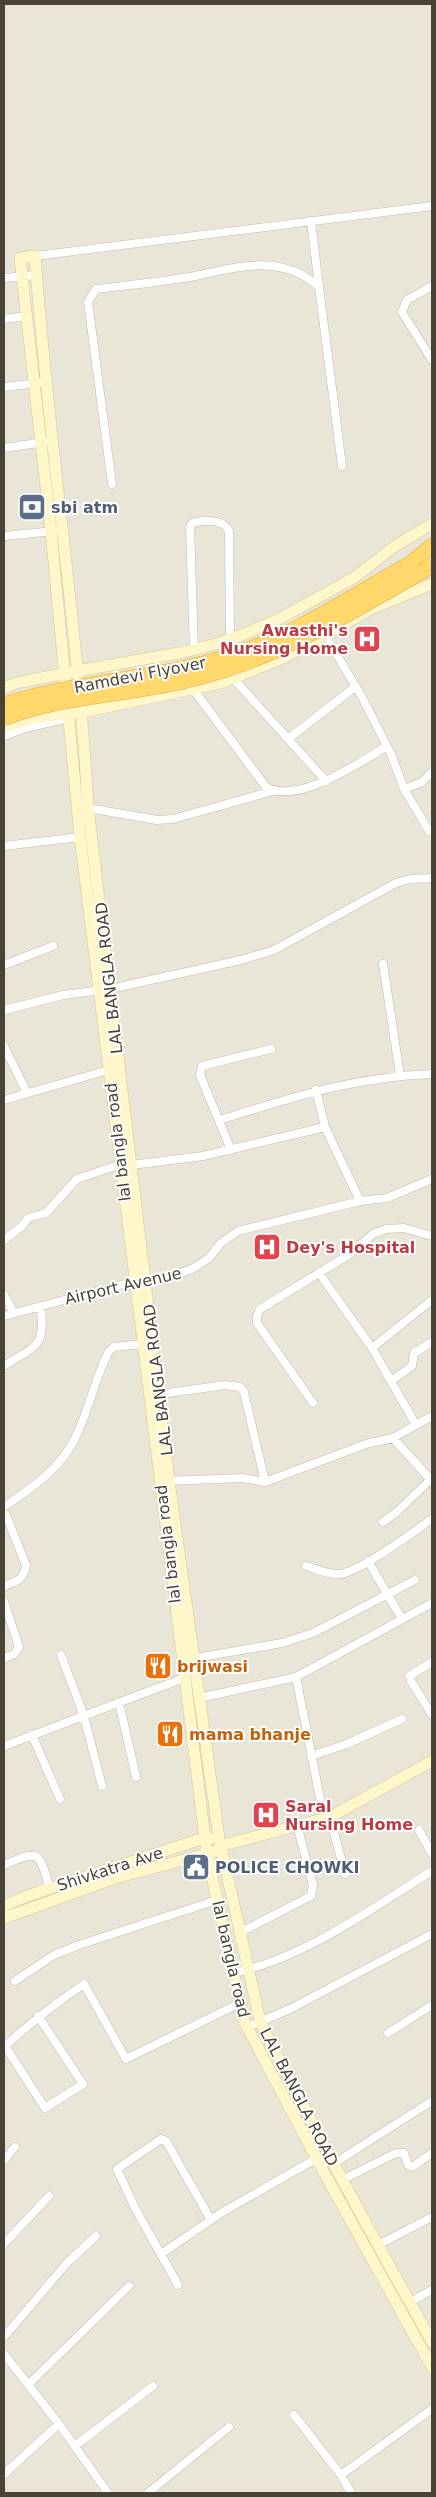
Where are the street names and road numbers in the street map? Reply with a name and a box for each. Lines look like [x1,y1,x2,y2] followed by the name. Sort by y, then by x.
[72,653,208,697] street label: Ramdevi Flyover
[92,901,126,1055] street label: LAL BANGLA ROAD
[101,1082,135,1202] street label: lal bangla road
[63,1263,183,1309] street label: Airport Avenue
[139,1303,177,1457] street label: LAL BANGLA ROAD
[151,1484,185,1604] street label: lal bangla road
[55,1843,165,1895] street label: Shivkatra Ave
[208,1899,254,2019] street label: lal bangla road
[256,2025,342,2169] street label: LAL BANGLA ROAD

